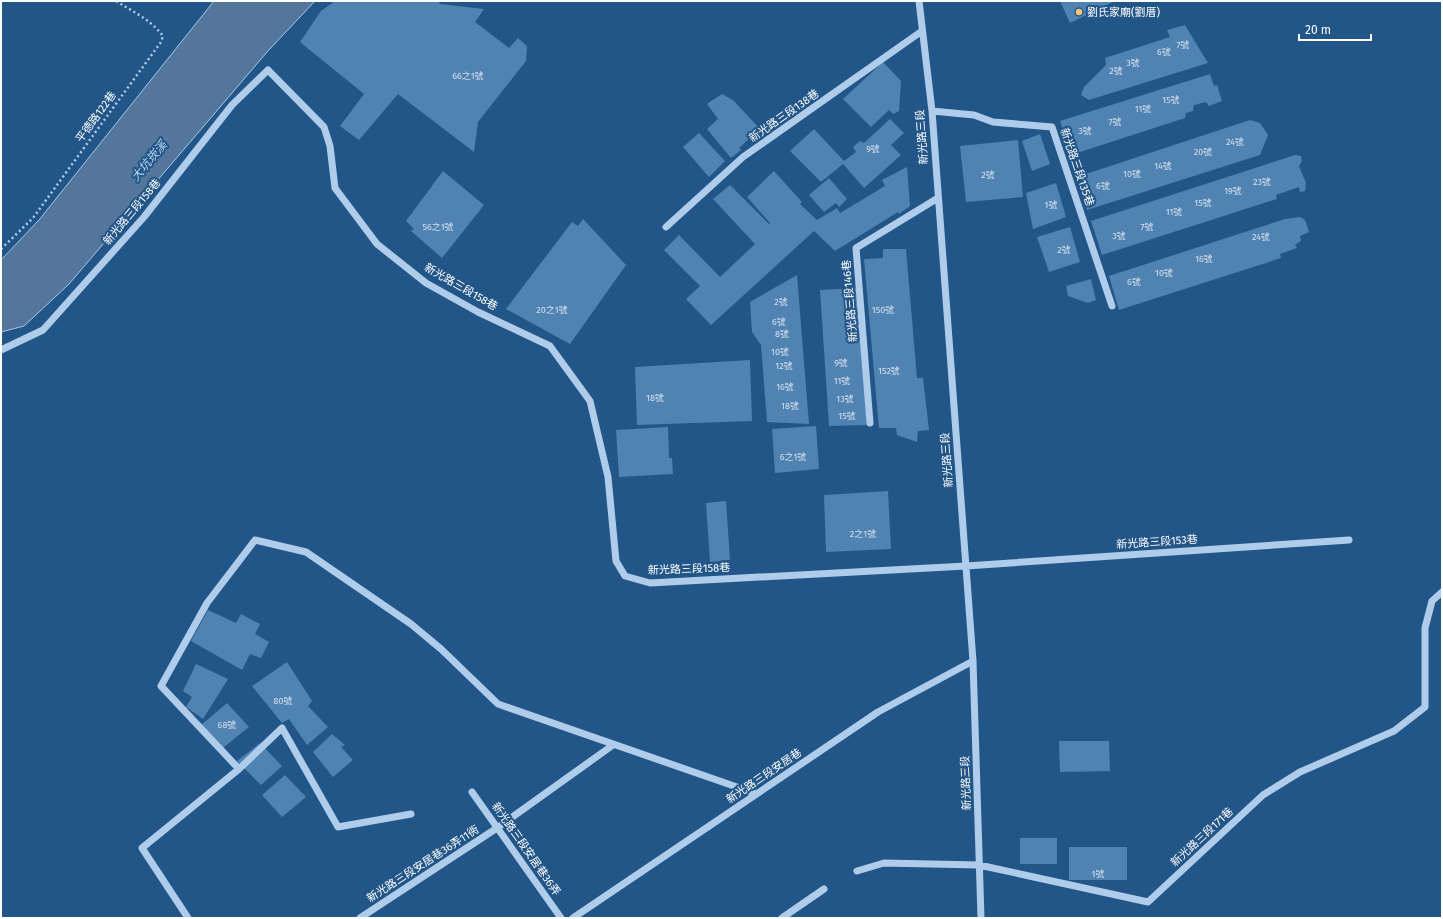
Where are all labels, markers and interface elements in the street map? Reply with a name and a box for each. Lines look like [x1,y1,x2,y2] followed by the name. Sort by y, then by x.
[1087,6,1161,19] place label: 劉氏家廟(劉厝)
[1074,7,1084,17] marker: 劉氏家廟(劉厝)
[1299,16,1371,42] scale bar
[1305,23,1331,37] text: 20 m
[1177,40,1190,50] house number: 7號
[1157,47,1171,57] house number: 6號
[1126,58,1140,68] house number: 3號
[1109,66,1123,76] house number: 2號
[452,71,484,81] house number: 66之1號
[747,87,821,145] street label: 新光路三段138巷
[73,89,119,145] street label: 平德路122巷
[1162,95,1180,105] house number: 15號
[1135,104,1151,114] house number: 11號
[914,109,930,165] street label: 新光路三段
[1109,117,1122,127] house number: 7號
[1058,126,1096,208] street label: 新光路三段135巷
[1078,126,1092,136] house number: 3號
[128,137,171,184] water label: 大坑崁溪
[1226,137,1244,147] house number: 24號
[866,144,880,154] house number: 9號
[1194,147,1212,157] house number: 20號
[1154,161,1172,171] house number: 14號
[1123,169,1141,179] house number: 10號
[981,170,995,180] house number: 2號
[101,176,163,248] street label: 新光路三段158巷
[1253,177,1271,187] house number: 23號
[1096,181,1110,191] house number: 6號
[1224,186,1242,196] house number: 19號
[1194,198,1212,208] house number: 15號
[1045,200,1057,210] house number: 1號
[1166,207,1182,217] house number: 11號
[422,222,454,232] house number: 56之1號
[1141,222,1154,232] house number: 7號
[1112,231,1126,241] house number: 3號
[1252,232,1270,242] house number: 24號
[1057,245,1071,255] house number: 2號
[1195,254,1213,264] house number: 16號
[840,259,860,343] street label: 新光路三段146巷
[422,261,500,313] street label: 新光路三段158巷
[1155,268,1173,278] house number: 10號
[1127,277,1141,287] house number: 6號
[774,297,788,307] house number: 2號
[536,305,568,315] house number: 20之1號
[872,305,894,315] house number: 150號
[772,317,786,327] house number: 6號
[775,329,789,339] house number: 8號
[771,347,789,357] house number: 10號
[834,358,848,368] house number: 9號
[775,361,793,371] house number: 12號
[878,366,900,376] house number: 152號
[834,376,850,386] house number: 11號
[776,382,794,392] house number: 16號
[646,393,664,403] house number: 18號
[836,394,854,404] house number: 13號
[781,401,799,411] house number: 18號
[838,411,856,421] house number: 15號
[939,432,955,488] street label: 新光路三段
[780,452,806,462] house number: 6之1號
[850,529,876,539] house number: 2之1號
[1116,533,1198,551] street label: 新光路三段153巷
[648,561,730,577] street label: 新光路三段158巷
[274,696,292,706] house number: 80號
[218,720,236,730] house number: 68號
[724,746,804,806] street label: 新光路三段安居巷
[959,755,973,811] street label: 新光路三段
[489,800,563,898] street label: 新光路三段安居巷36弄
[1168,805,1236,869] street label: 新光路三段171巷
[365,823,481,905] street label: 新光路三段安居巷36弄11衖
[1092,869,1104,879] house number: 1號

